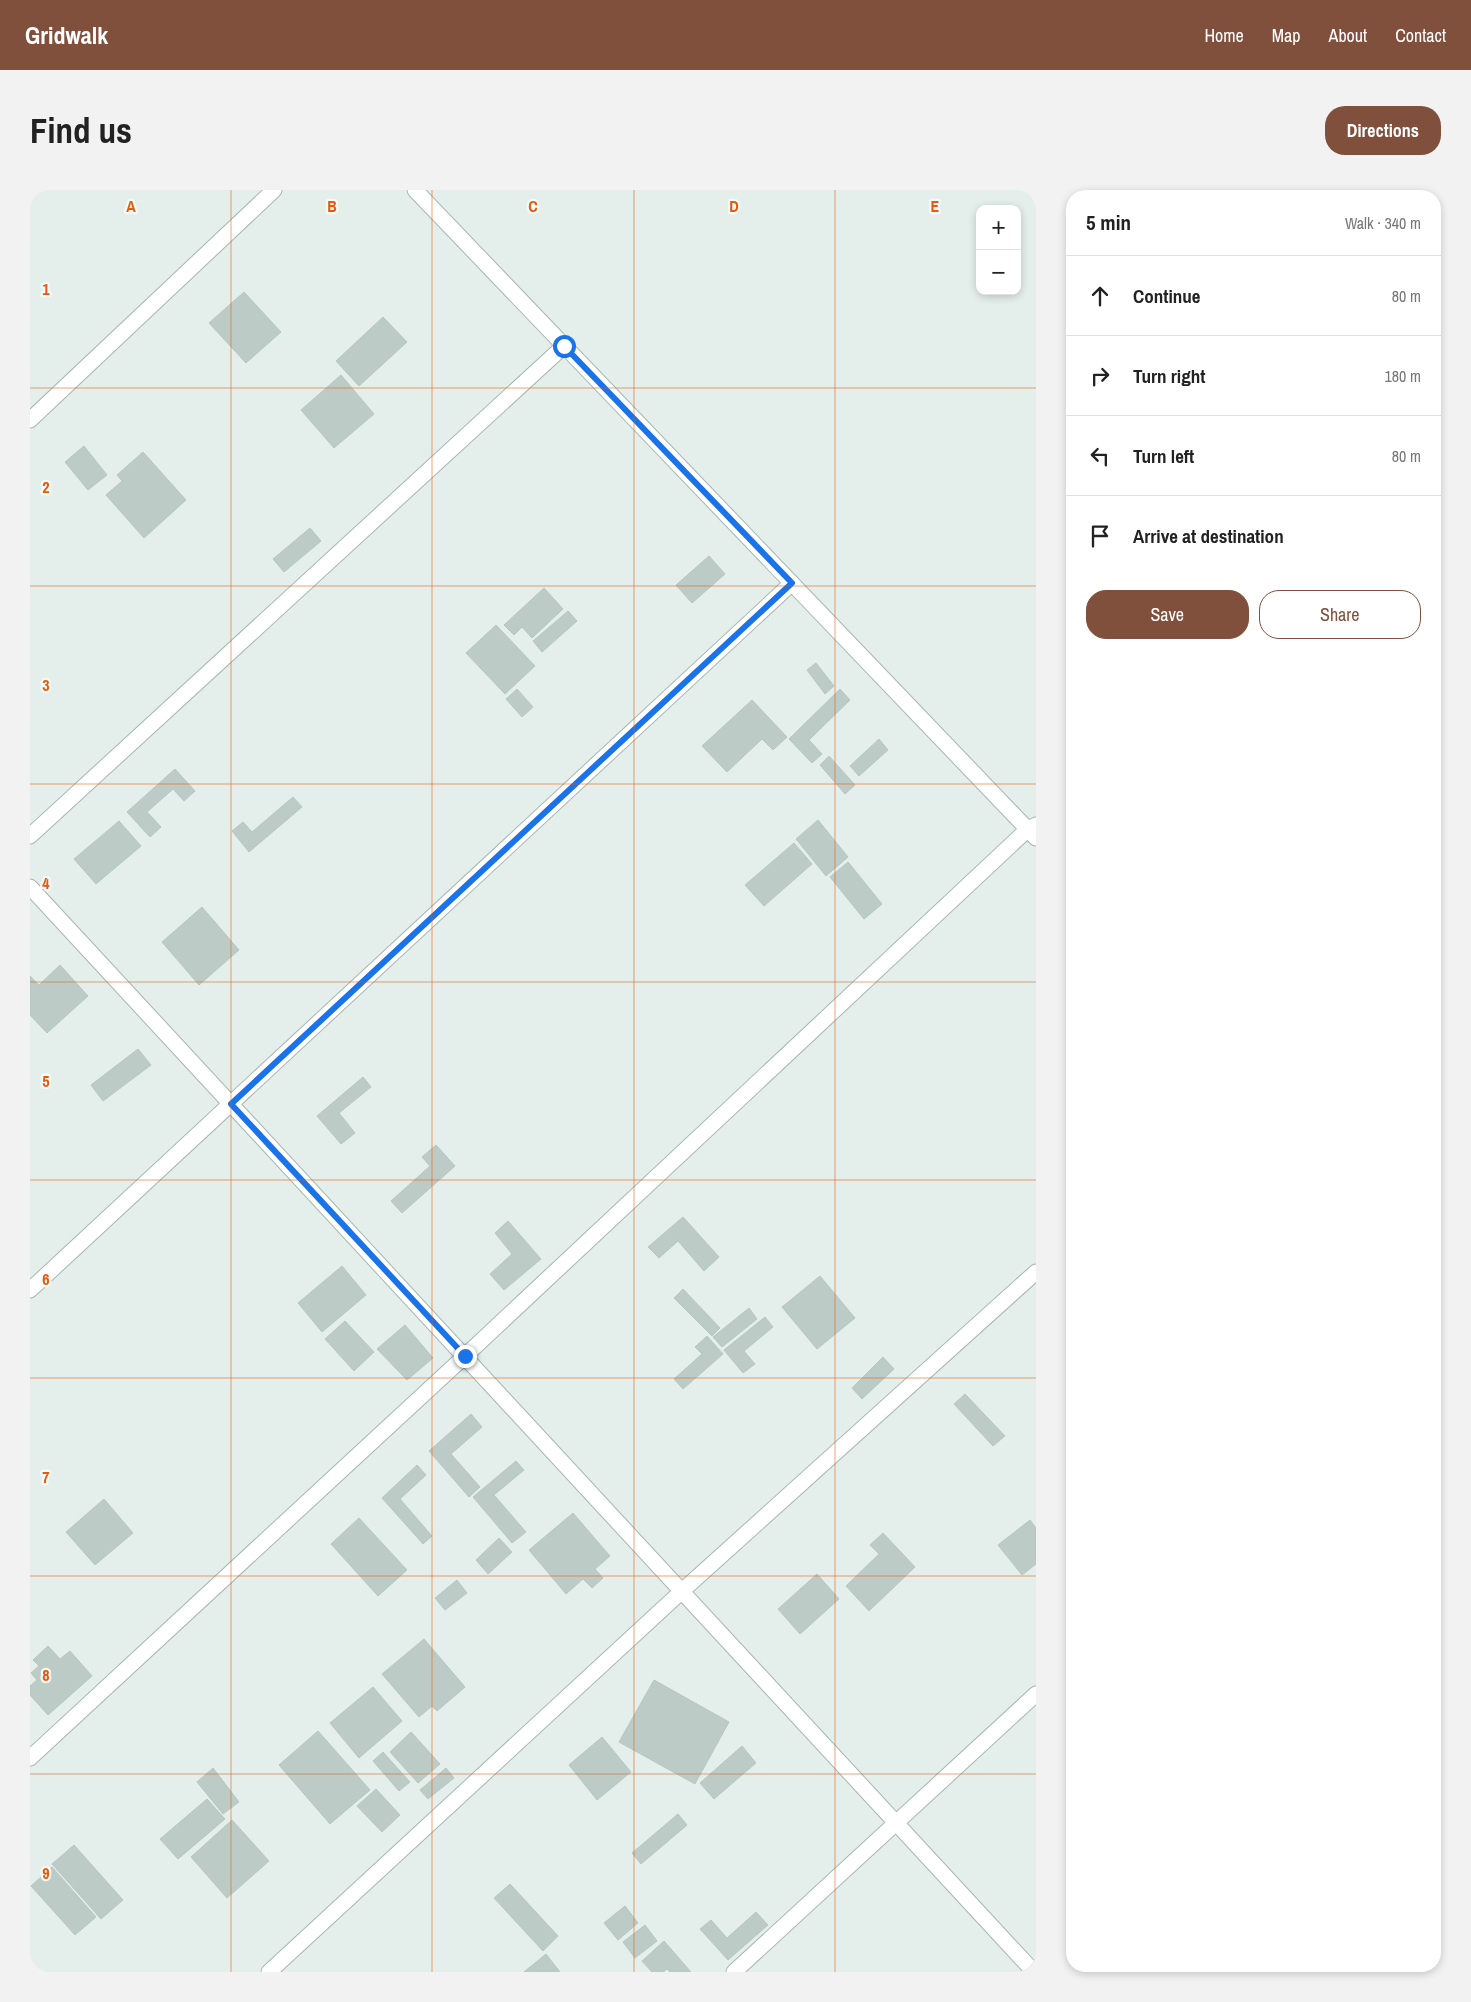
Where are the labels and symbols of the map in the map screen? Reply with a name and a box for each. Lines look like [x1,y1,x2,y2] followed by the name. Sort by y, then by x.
[126,195,136,217] text: A
[327,195,337,217] text: B
[528,195,538,217] text: C
[729,195,739,217] text: D
[931,195,940,217] text: E
[42,278,50,300] text: 1
[553,335,576,358] route start
[42,476,50,498] text: 2
[42,674,50,696] text: 3
[42,872,50,894] text: 4
[42,1070,50,1092] text: 5
[42,1268,50,1290] text: 6
[454,1345,477,1368] route end
[42,1466,50,1488] text: 7
[42,1664,50,1686] text: 8
[42,1862,50,1884] text: 9

